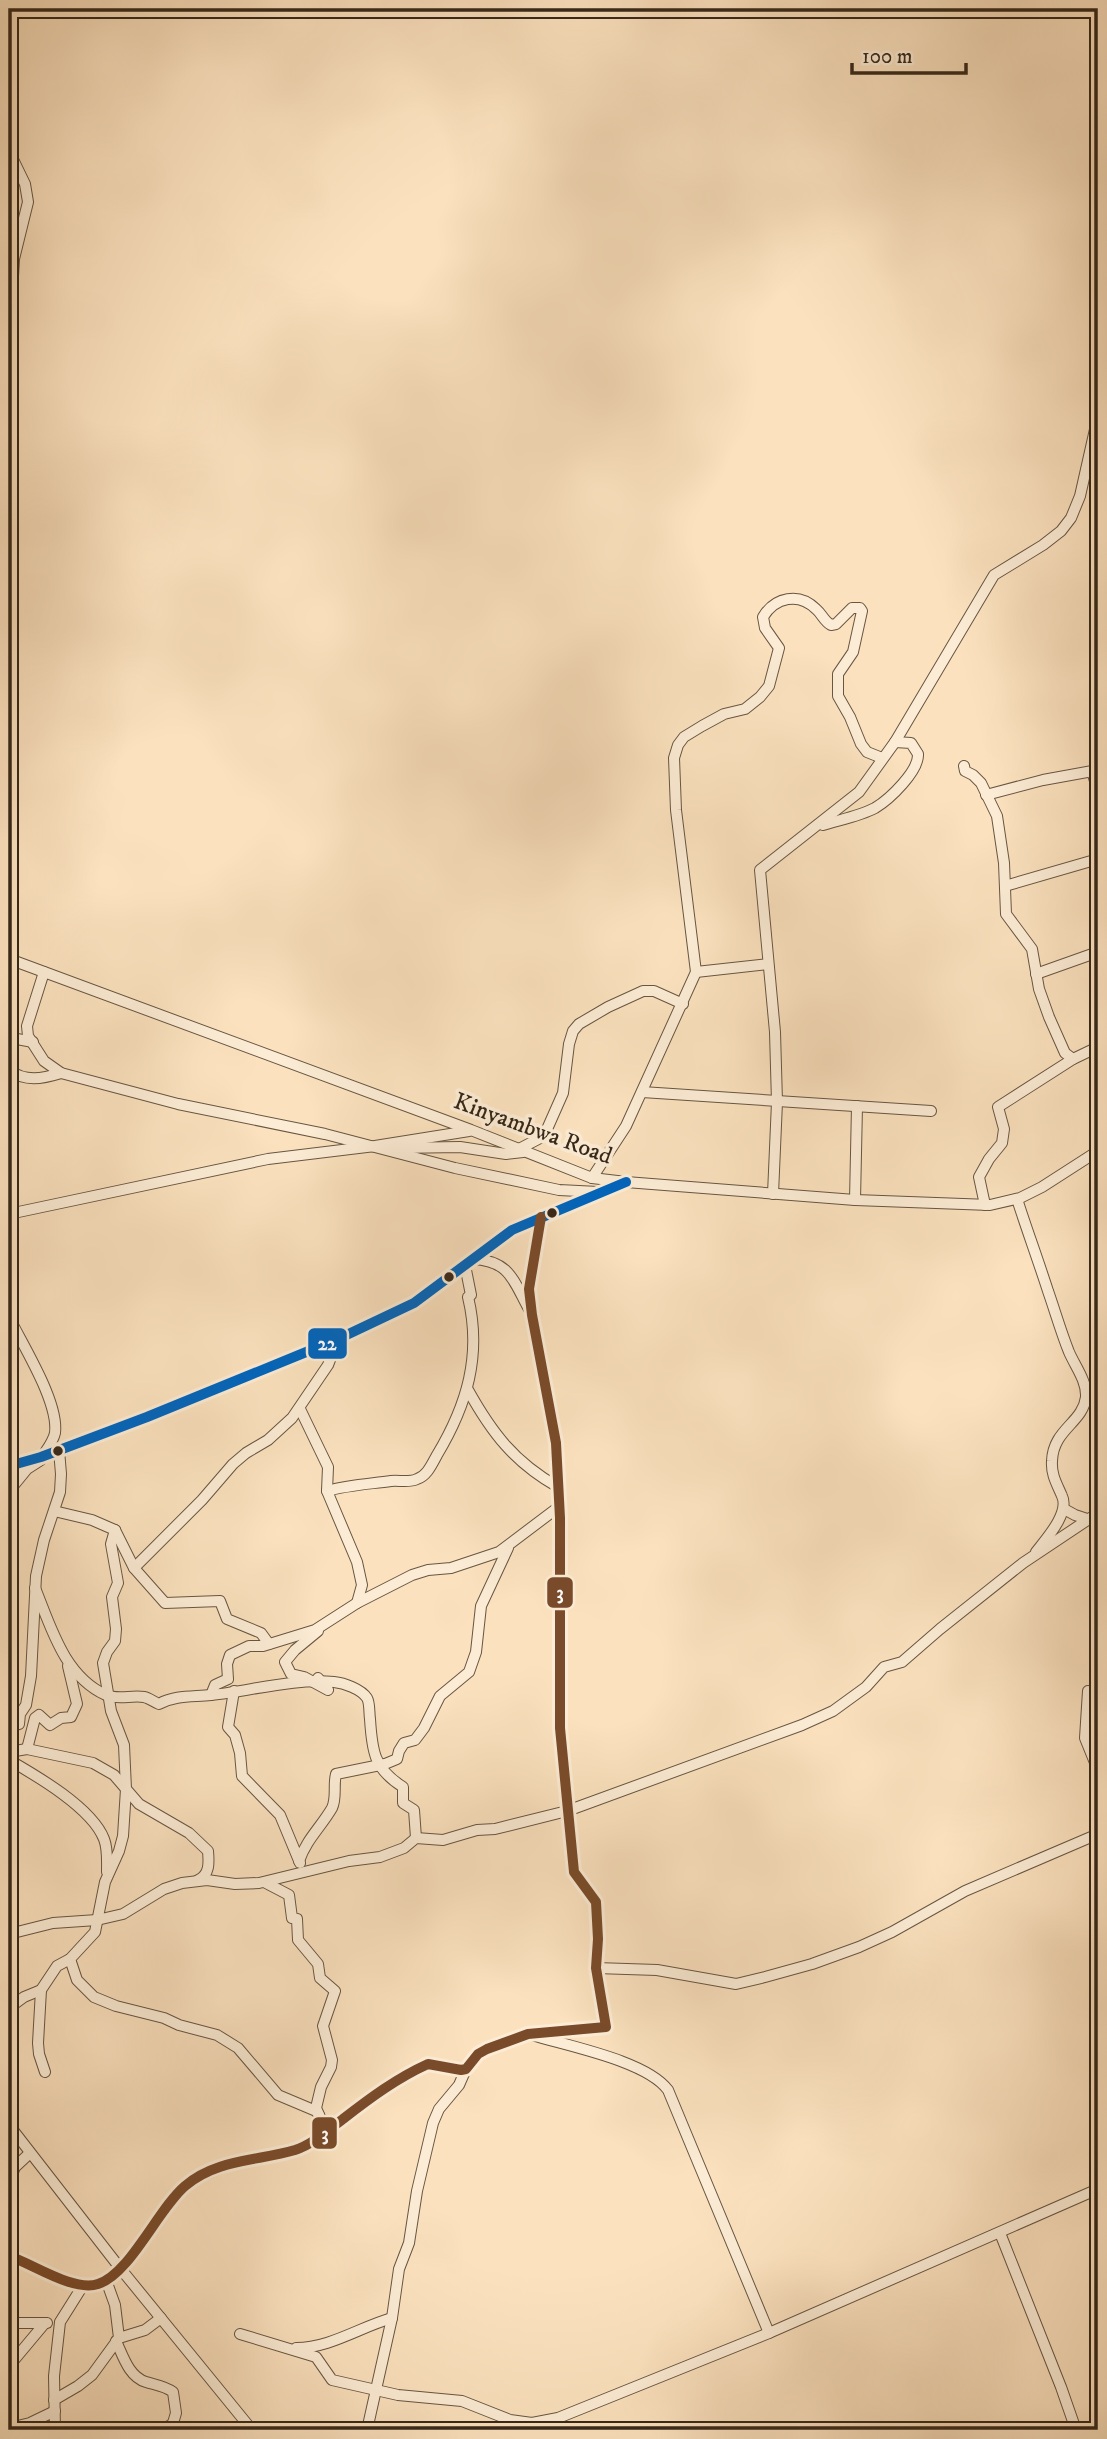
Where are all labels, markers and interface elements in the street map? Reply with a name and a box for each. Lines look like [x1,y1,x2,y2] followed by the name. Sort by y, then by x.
[852,32,965,76] scale bar
[862,44,913,70] text: 100 m
[450,1086,616,1172] street label: Kinyambwa Road
[545,1206,559,1220] unlabelled marker
[442,1270,456,1284] unlabelled marker
[307,1327,348,1360] line badge: 22
[318,1333,337,1356] text: 22
[51,1444,65,1458] unlabelled marker
[546,1576,574,1609] line badge: 3
[556,1582,564,1605] text: 3
[311,2116,338,2150] line badge: 3
[321,2123,329,2146] text: 3

